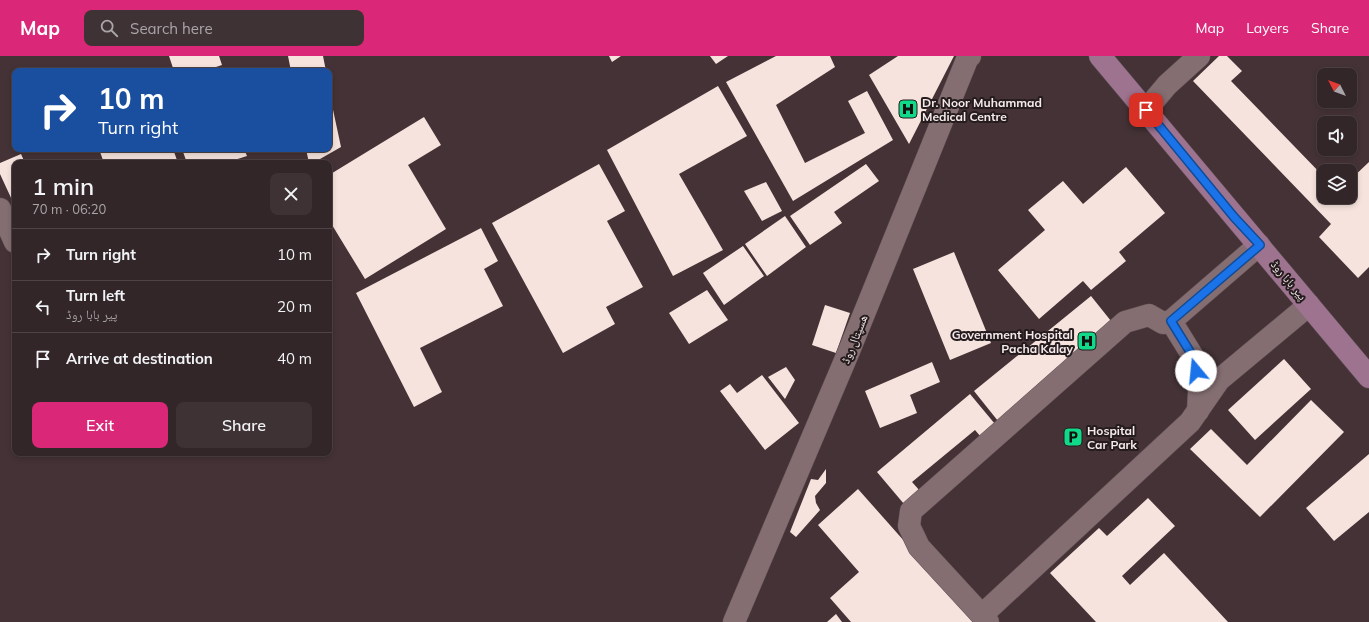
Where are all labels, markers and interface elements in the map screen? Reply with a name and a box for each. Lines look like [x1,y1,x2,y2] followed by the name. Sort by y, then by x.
[84,10,364,46] search box
[20,16,60,40] text: Map
[98,17,120,39] icon: search
[130,19,213,38] text: Search here
[1195,19,1224,37] text: Map
[1246,19,1289,37] text: Layers
[1311,19,1349,37] text: Share
[1317,68,1357,108] north arrow
[1317,68,1357,204] map controls
[98,81,164,116] text: 10 m
[32,84,84,136] icon: right
[1129,93,1163,127] pin
[922,95,1042,124] place label: Dr. Noor Muhammad Medical Centre
[897,98,919,120] hospital icon: Dr. Noor Muhammad Medical Centre
[1135,99,1157,121] icon: arrive
[98,116,178,139] text: Turn right
[1317,116,1357,156] button: sound
[1317,164,1357,204] button: layers
[32,171,94,201] text: 1 min
[270,173,312,215] button: close
[32,201,106,217] text: 70 m · 06:20
[32,244,54,266] icon: right
[66,245,136,264] text: Turn right
[277,245,312,264] text: 10 m
[1268,257,1310,304] street label: پیر بابا روڈ
[66,286,125,305] text: Turn left
[32,296,54,318] icon: left
[277,297,312,316] text: 20 m
[66,306,117,322] text: پیر بابا روڈ
[837,312,871,366] street label: ھسپتال روڈ
[952,327,1073,356] place label: Government Hospital Pacha Kalay
[1076,330,1098,352] hospital icon: Government Hospital Pacha Kalay
[32,348,54,370] icon: arrive
[66,349,213,368] text: Arrive at destination
[277,349,312,368] text: 40 m
[1175,350,1217,392] position arrow
[32,402,168,448] button: Exit
[176,402,312,448] button: Share
[1087,423,1137,452] place label: Hospital Car Park
[1062,426,1084,448] parking icon: Hospital Car Park

